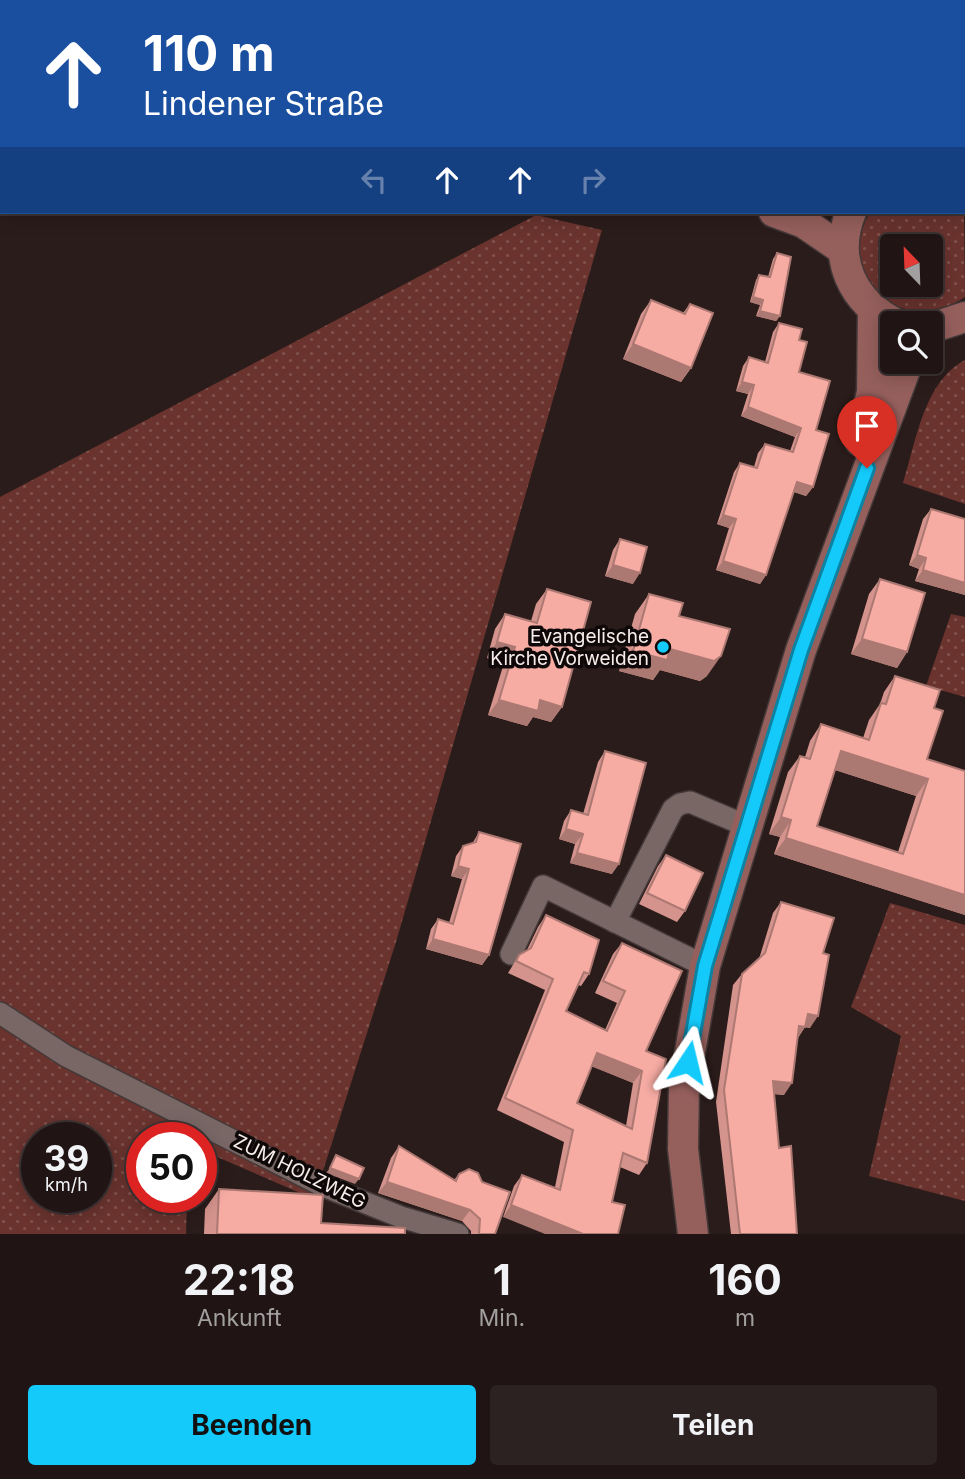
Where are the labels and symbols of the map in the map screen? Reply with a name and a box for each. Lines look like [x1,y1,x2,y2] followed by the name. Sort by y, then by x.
[880,234,943,298] north arrow
[837,396,897,468] pin
[490,625,649,670] place label: Evangelische Kirche Vorweiden
[655,639,671,655] marker: Evangelische Kirche Vorweiden
[651,1025,725,1099] position arrow
[126,1122,217,1213] speed limit sign: 50
[230,1129,370,1213] street label: ZUM HOLZWEG

